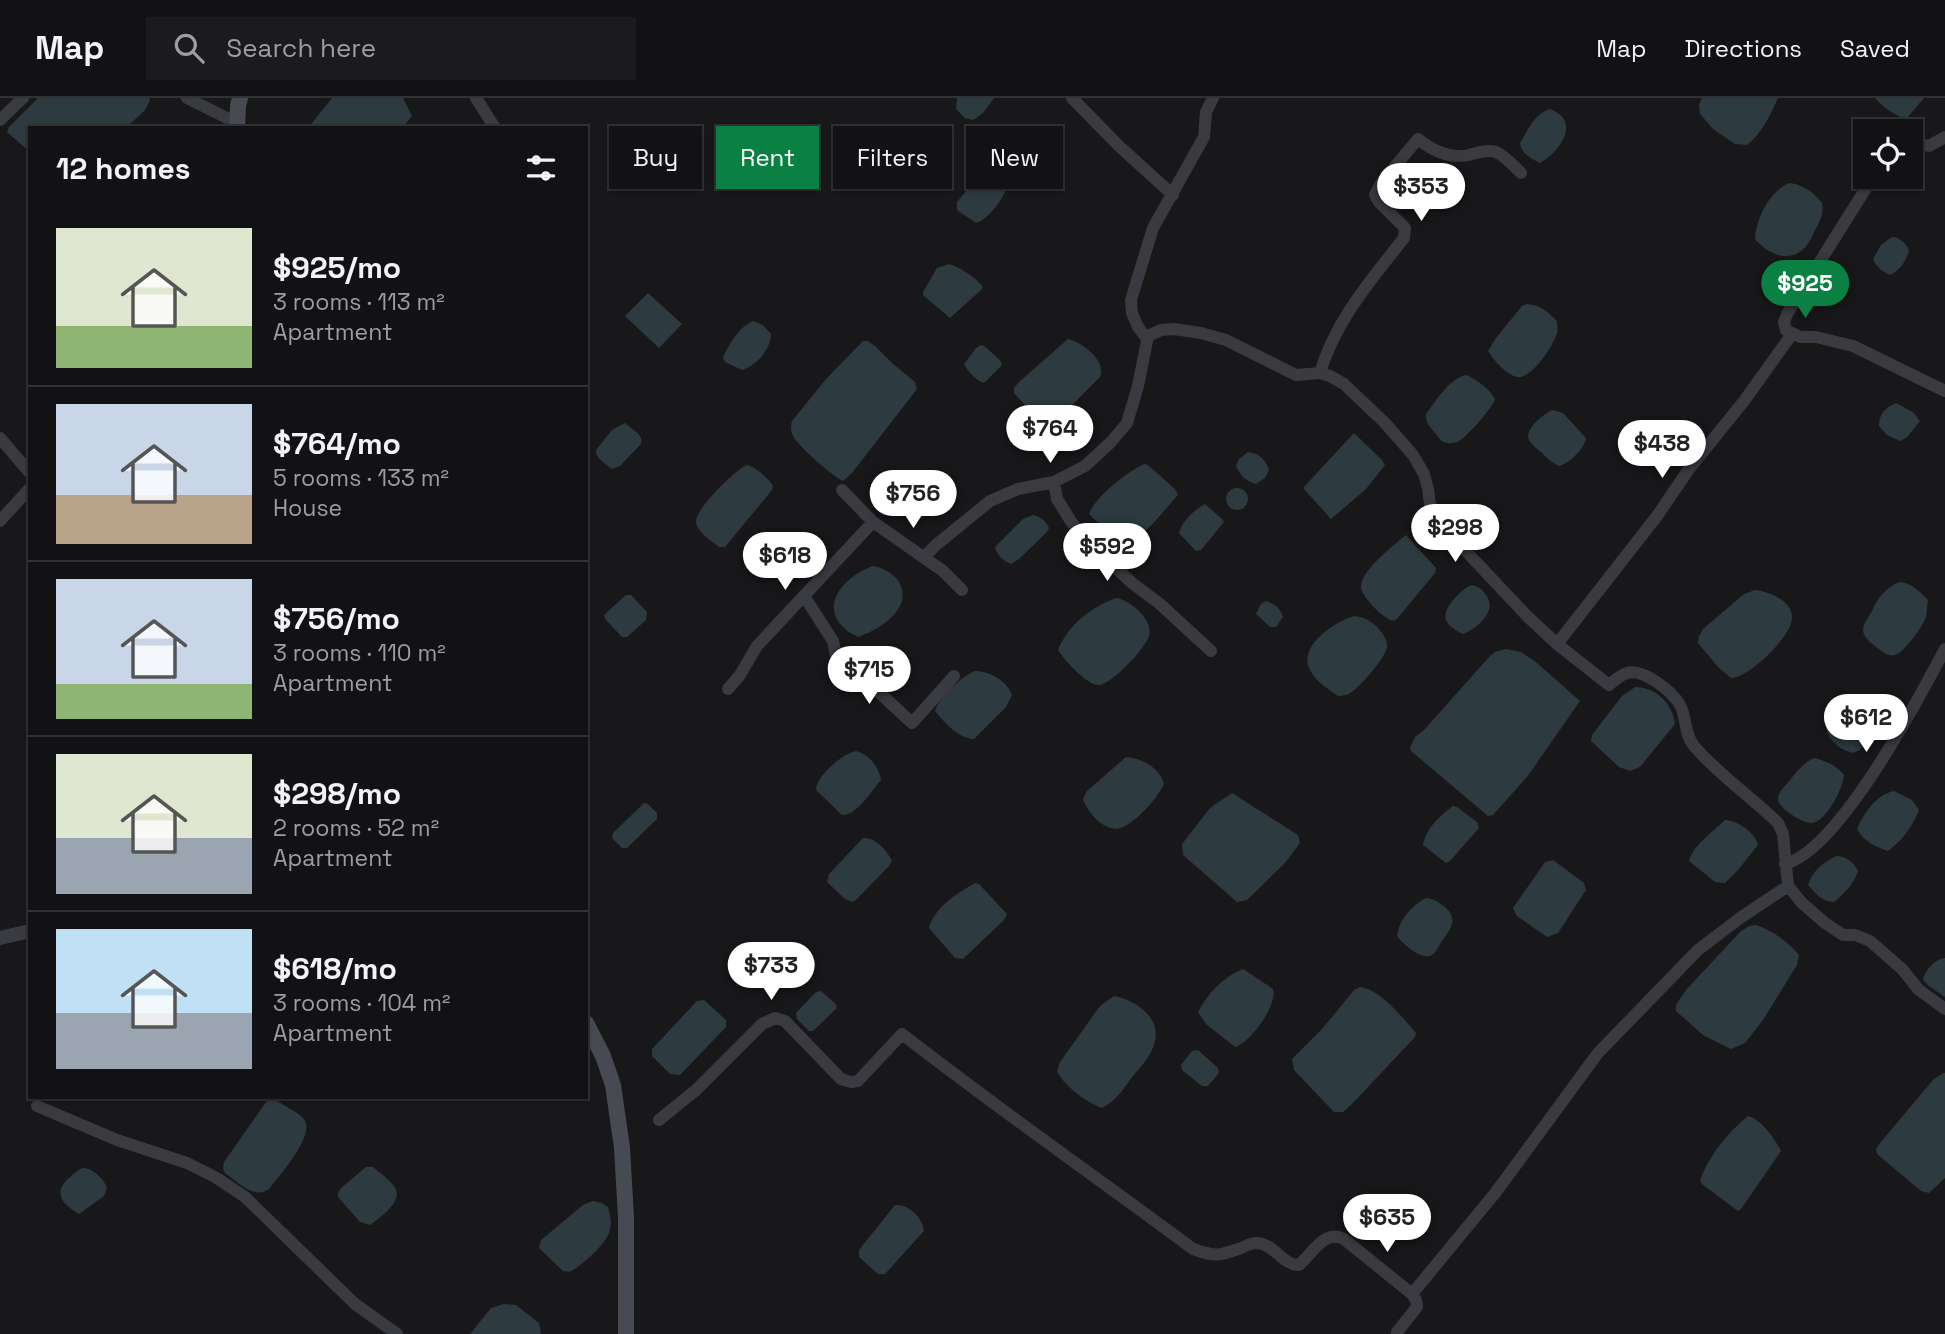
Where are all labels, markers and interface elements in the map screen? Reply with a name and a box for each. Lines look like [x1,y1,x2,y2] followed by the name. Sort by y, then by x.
[146,17,636,80] search box
[35,27,104,69] text: Map
[170,29,208,67] icon: search
[226,31,376,65] text: Search here
[1596,33,1646,64] text: Map
[1684,33,1802,64] text: Directions
[1840,33,1910,64] text: Saved
[1853,119,1923,189] map controls
[1853,119,1923,189] button: locate
[609,126,702,189] chip: Buy
[716,126,819,189] chip: Rent
[833,126,952,189] chip: Filters
[966,126,1063,189] chip: New
[56,149,191,188] text: 12 homes
[522,149,560,187] icon: filters
[1380,164,1462,223] pin: $353
[1393,171,1449,201] text: $353
[273,248,401,287] text: $925/mo
[112,256,196,340] icon: home
[1764,260,1846,320] pin: $925
[1777,268,1833,298] text: $925
[273,287,445,317] text: 3 rooms · 113 m²
[273,317,393,347] text: Apartment
[1009,406,1091,465] pin: $764
[1022,413,1078,443] text: $764
[1621,420,1703,480] pin: $438
[273,424,401,463] text: $764/mo
[1634,428,1690,458] text: $438
[112,432,196,516] icon: home
[273,463,449,493] text: 5 rooms · 133 m²
[872,470,954,530] pin: $756
[886,478,940,508] text: $756
[273,493,342,523] text: House
[1414,504,1496,564] pin: $298
[1427,512,1483,542] text: $298
[1066,524,1148,583] pin: $592
[1079,531,1135,561] text: $592
[744,532,826,592] pin: $618
[759,540,811,570] text: $618
[273,599,400,638] text: $756/mo
[112,607,196,691] icon: home
[273,638,446,668] text: 3 rooms · 110 m²
[828,646,910,706] pin: $715
[844,654,894,684] text: $715
[273,668,393,698] text: Apartment
[1825,694,1907,754] pin: $612
[1840,702,1892,732] text: $612
[273,774,401,813] text: $298/mo
[112,782,196,866] icon: home
[273,813,439,843] text: 2 rooms · 52 m²
[273,843,393,873] text: Apartment
[730,942,812,1002] pin: $733
[273,949,397,988] text: $618/mo
[744,950,798,980] text: $733
[112,957,196,1041] icon: home
[273,988,450,1018] text: 3 rooms · 104 m²
[273,1018,393,1048] text: Apartment
[1346,1194,1428,1254] pin: $635
[1359,1202,1415,1232] text: $635

